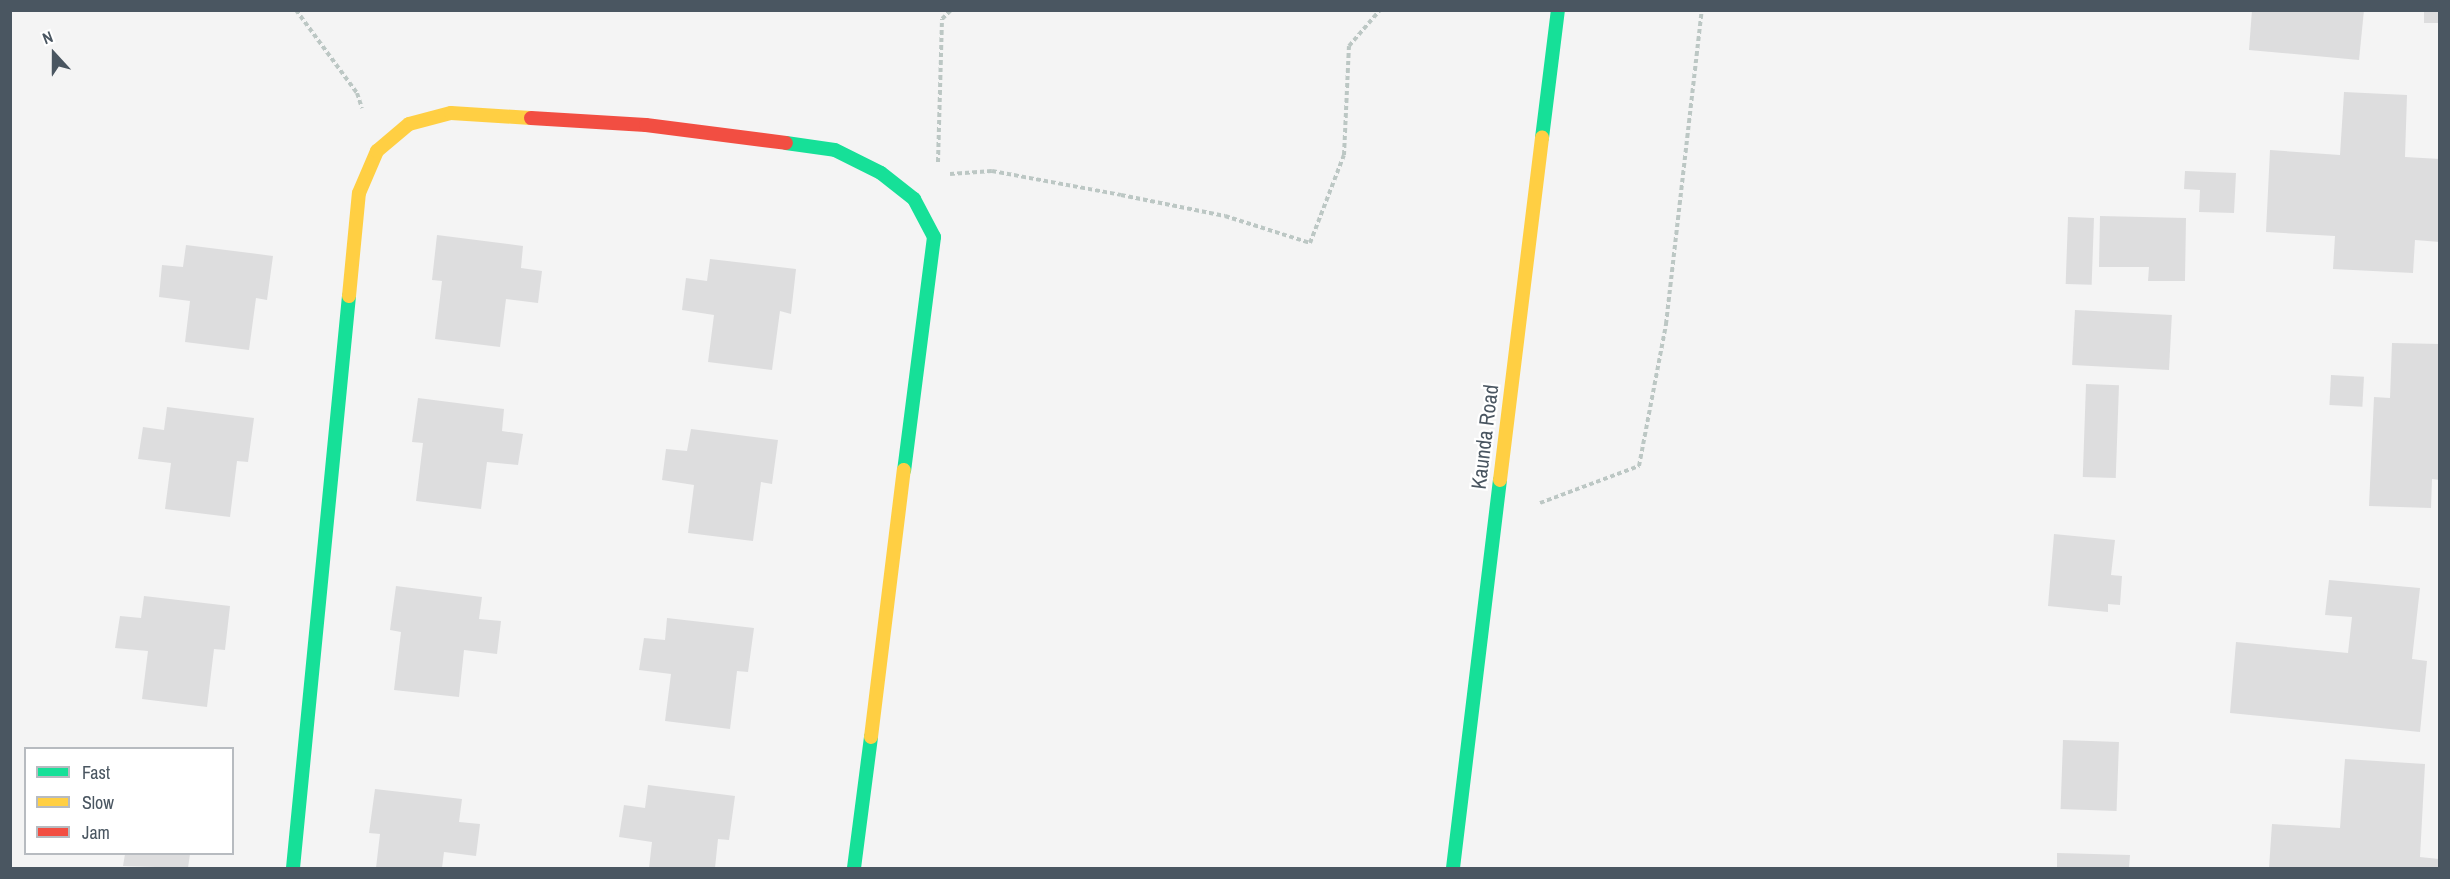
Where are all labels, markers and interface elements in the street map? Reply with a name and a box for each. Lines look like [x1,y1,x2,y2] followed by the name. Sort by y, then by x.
[24,24,84,84] north arrow
[39,25,56,49] text: N
[1466,383,1504,491] street label: Kaunda Road
[24,747,234,855] legend
[82,760,110,785] text: Fast
[82,790,114,815] text: Slow
[82,820,110,845] text: Jam

